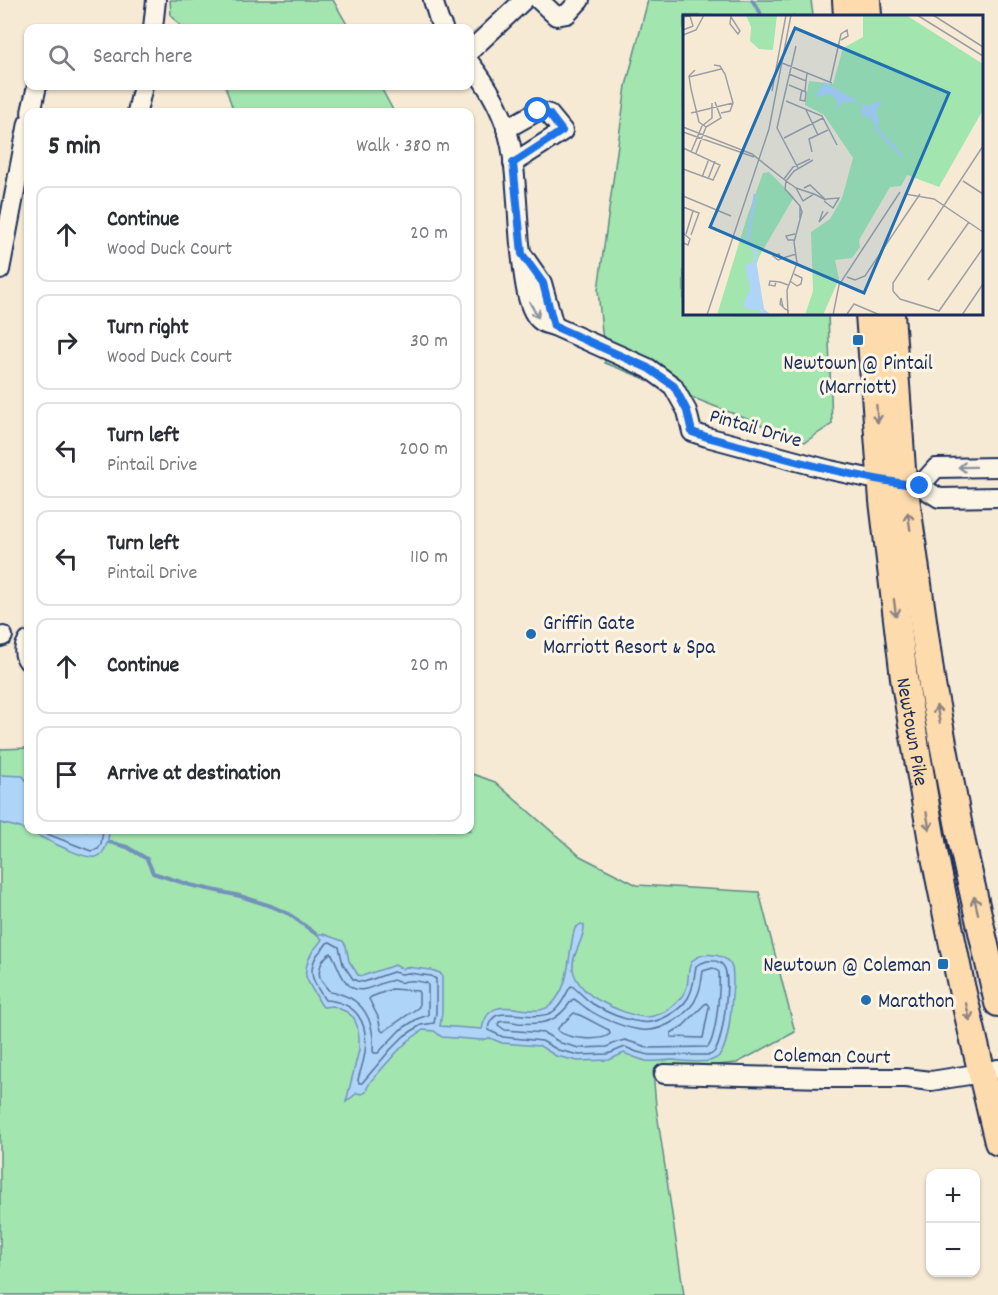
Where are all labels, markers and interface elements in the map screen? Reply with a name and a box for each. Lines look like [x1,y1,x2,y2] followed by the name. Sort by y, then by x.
[683,15,983,315] inset map
[24,24,474,90] search box
[45,41,78,74] icon: search
[93,42,192,73] text: Search here
[524,97,550,123] route start
[48,129,101,166] text: 5 min
[356,133,450,161] text: Walk · 380 m
[107,205,179,236] text: Continue
[50,218,83,251] icon: ahead
[410,220,448,248] text: 20 m
[107,236,232,264] text: Wood Duck Court
[528,301,540,318] one-way arrow
[107,313,189,344] text: Turn right
[50,326,83,359] icon: right
[410,328,448,356] text: 30 m
[851,333,865,347] marker: Newtown @ Pintail (Marriott)
[107,344,232,372] text: Wood Duck Court
[783,350,933,404] place label: Newtown @ Pintail (Marriott)
[705,402,805,457] street label: Pintail Drive
[872,403,883,423] one-way arrow
[107,421,179,452] text: Turn left
[50,434,83,467] icon: left
[399,436,448,464] text: 200 m
[107,452,197,480] text: Pintail Drive
[958,462,978,473] one-way arrow
[906,472,932,498] route end
[903,512,914,532] one-way arrow
[107,529,179,560] text: Turn left
[50,542,83,575] icon: left
[410,544,448,572] text: 110 m
[107,560,197,588] text: Pintail Drive
[890,597,901,617] one-way arrow
[543,610,716,664] place label: Griffin Gate Marriott Resort & Spa
[524,627,538,641] marker: Griffin Gate Marriott Resort & Spa
[50,650,83,683] icon: ahead
[107,651,179,682] text: Continue
[410,652,448,680] text: 20 m
[886,675,934,788] street label: Newtown Pike
[932,705,943,725] one-way arrow
[50,758,83,791] icon: arrive
[107,759,281,790] text: Arrive at destination
[923,811,934,831] one-way arrow
[969,896,981,915] one-way arrow
[763,952,931,982] place label: Newtown @ Coleman
[936,957,950,971] marker: Newtown @ Coleman
[878,988,954,1018] place label: Marathon
[859,993,873,1007] marker: Marathon
[962,1002,974,1021] one-way arrow
[773,1042,891,1074] street label: Coleman Court
[926,1169,980,1277] map controls
[926,1169,980,1223] button: +
[926,1223,980,1277] button: −

